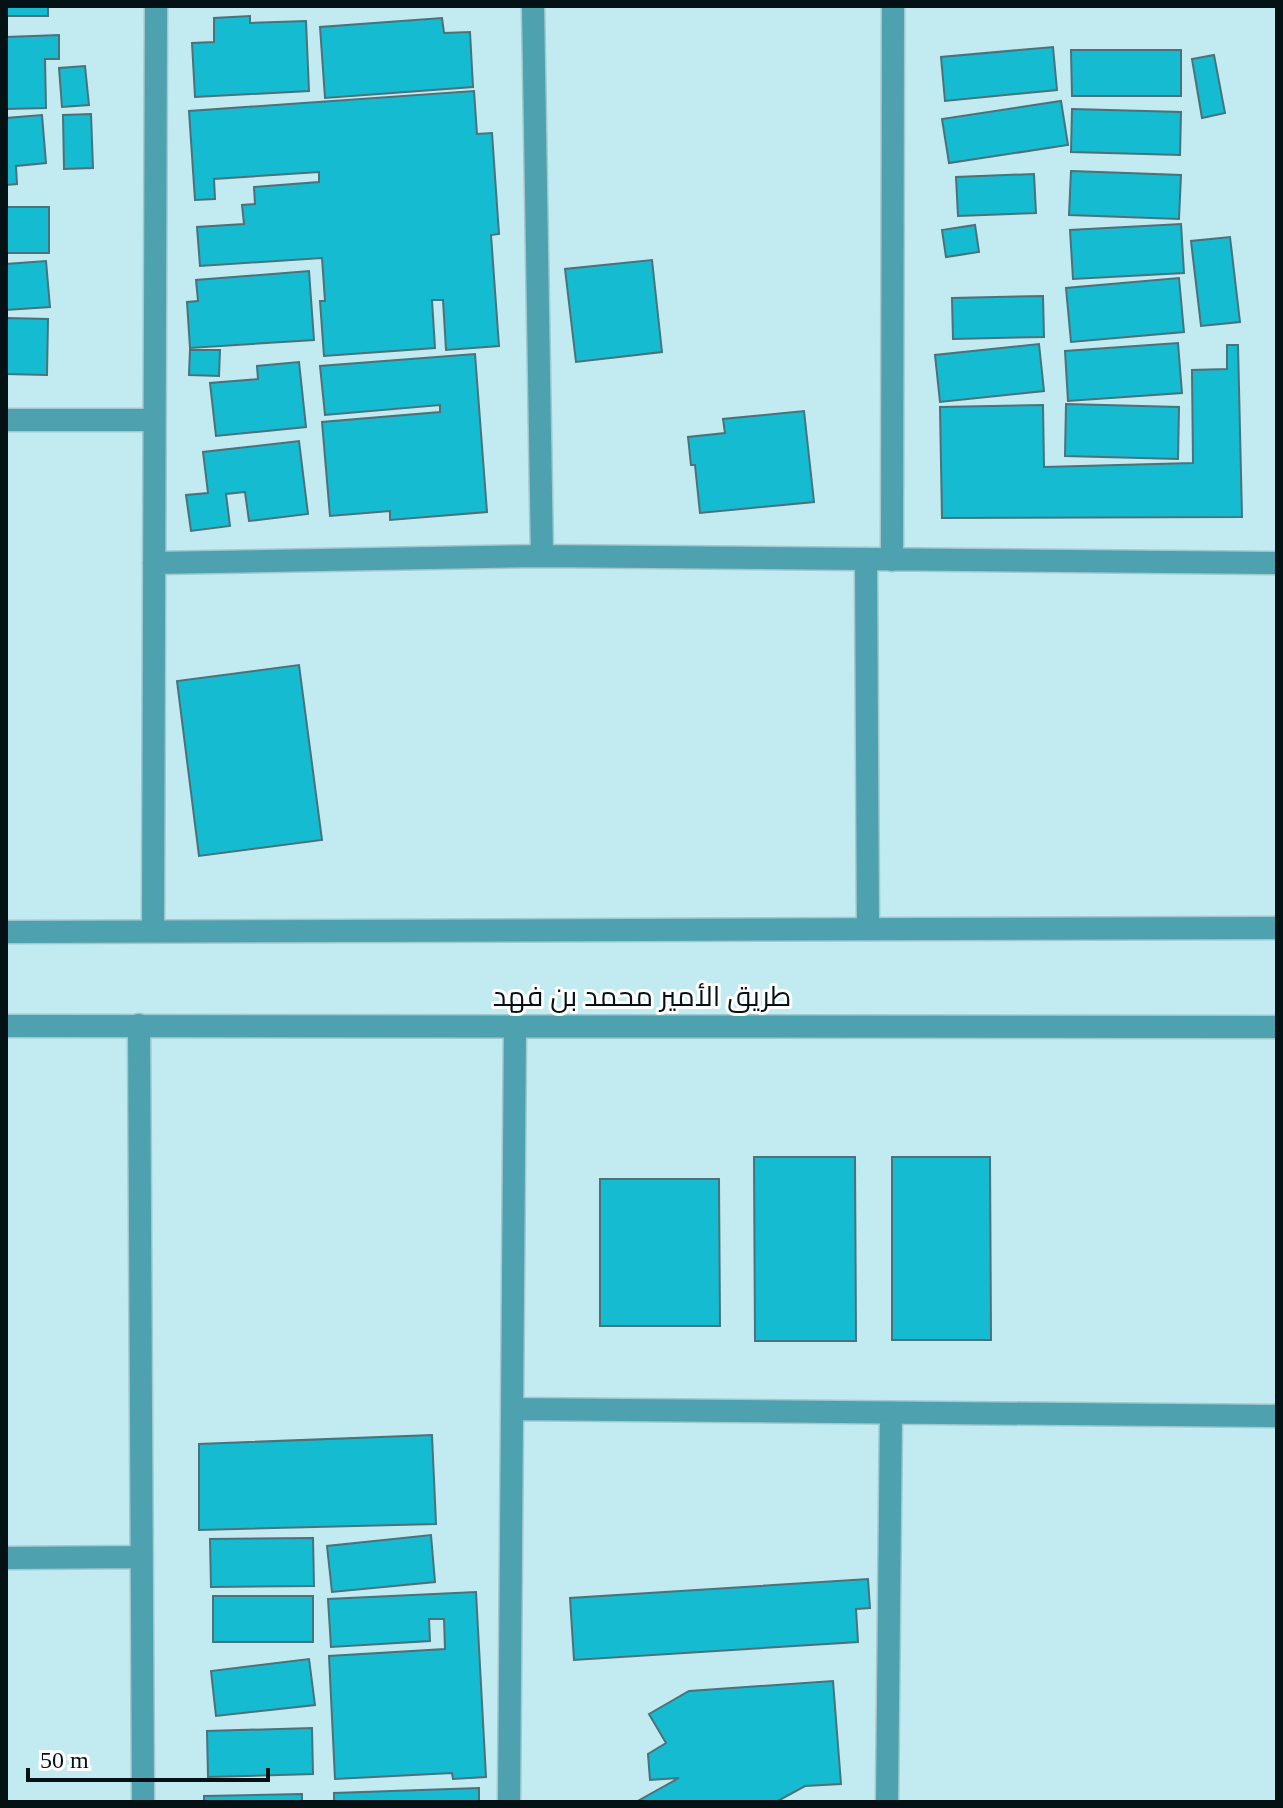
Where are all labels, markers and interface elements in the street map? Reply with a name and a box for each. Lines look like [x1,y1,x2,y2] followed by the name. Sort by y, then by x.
[493,981,791,1013] street label: طريق الأمير محمد بن فهد
[28,1732,268,1782] scale bar
[40,1747,89,1773] text: 50 m

